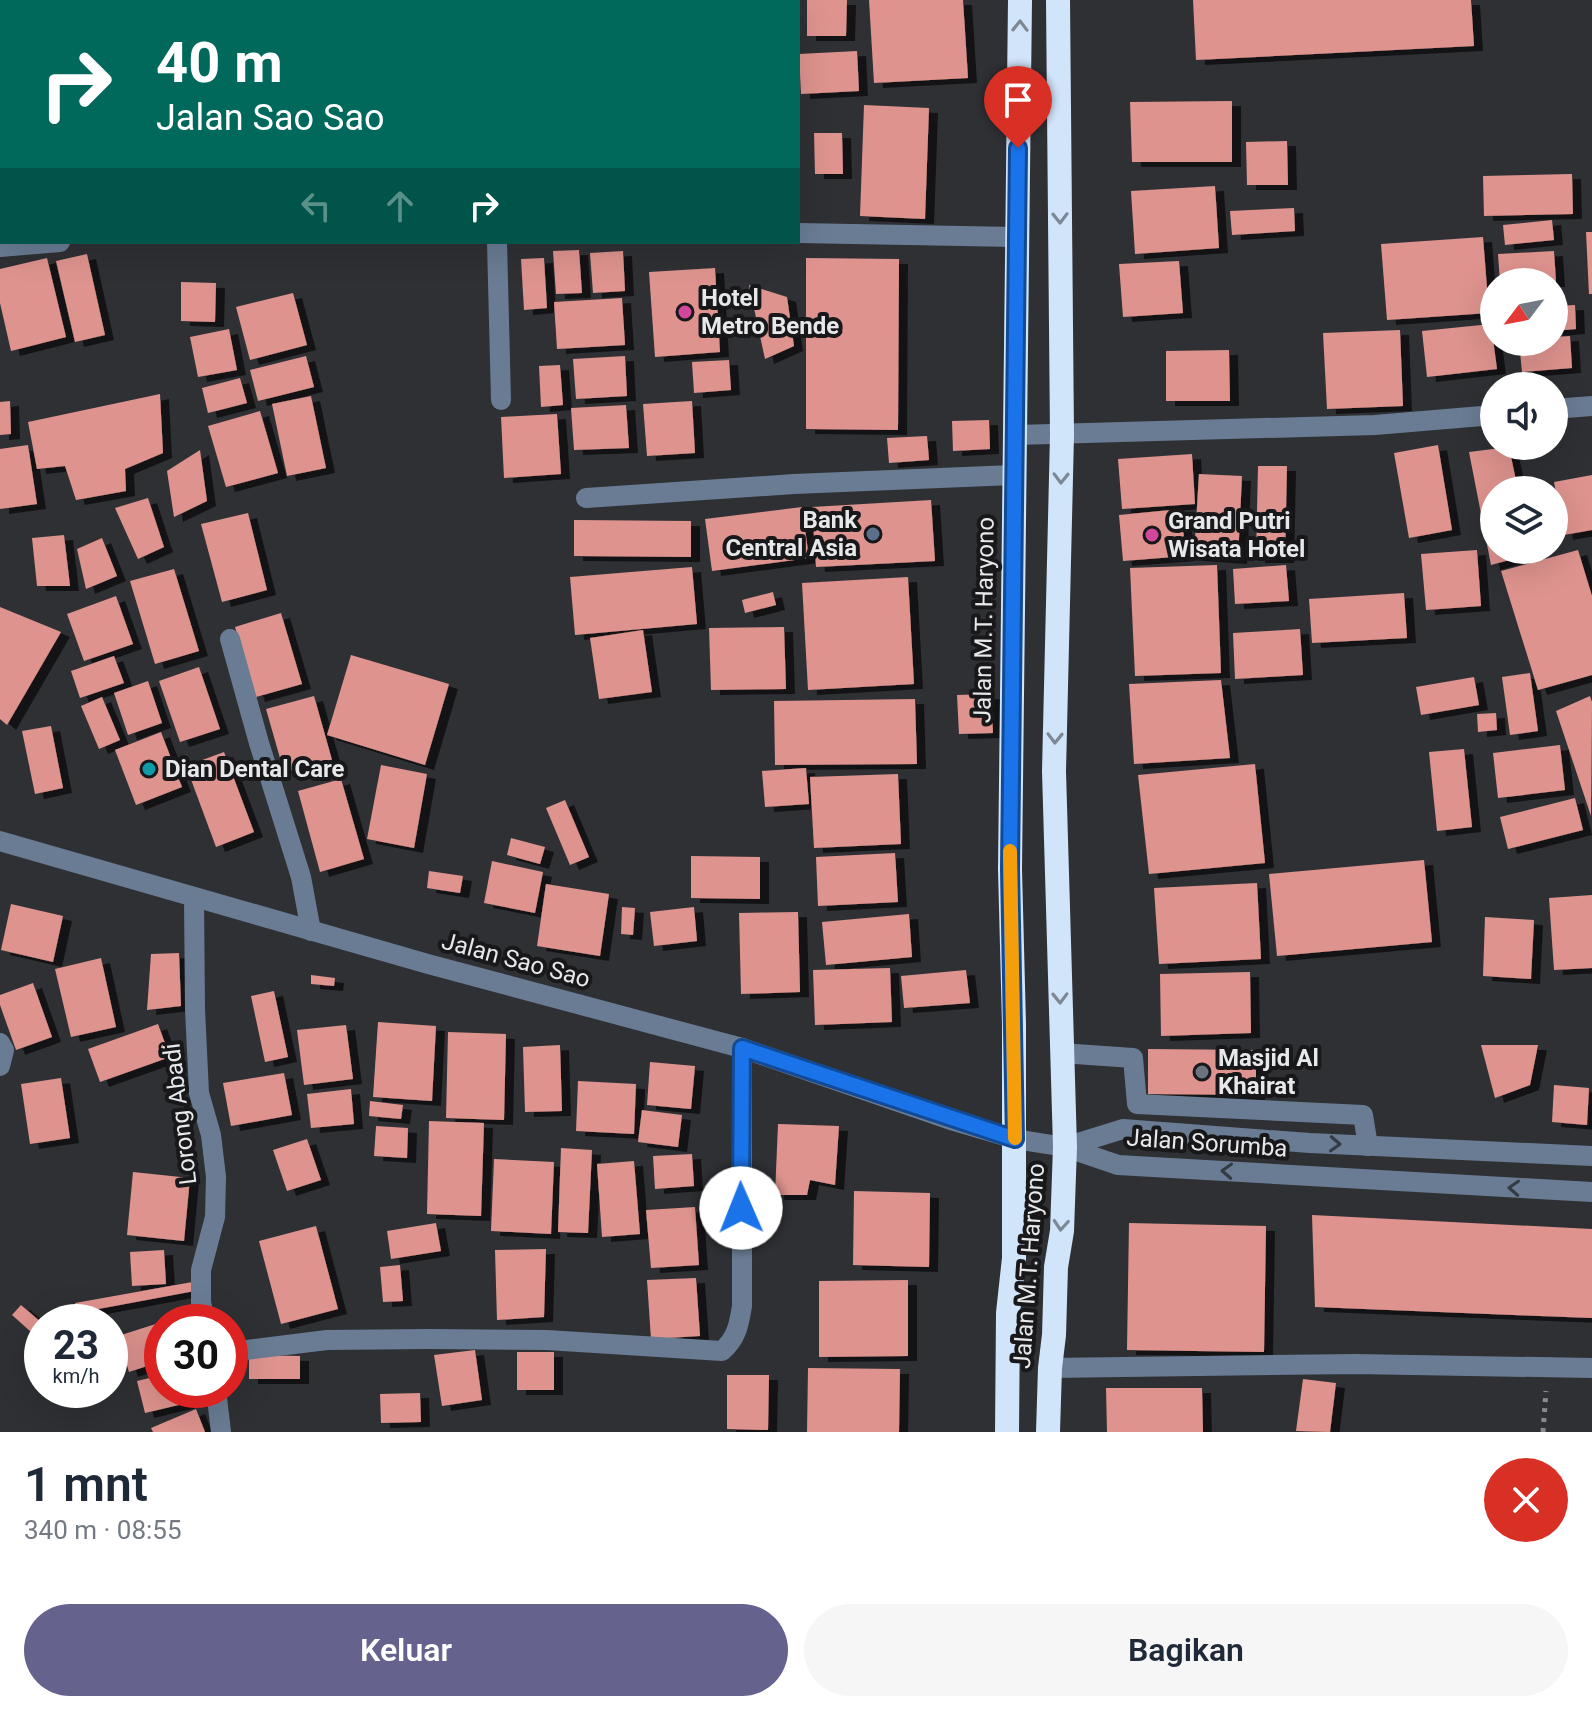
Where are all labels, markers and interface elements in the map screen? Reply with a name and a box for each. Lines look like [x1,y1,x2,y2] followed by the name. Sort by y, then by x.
[1011,19,1029,32] one-way arrow
[156,30,283,96] text: 40 m
[24,32,128,136] icon: right
[984,66,1052,148] pin
[996,78,1040,122] icon: arrive
[156,97,385,139] text: Jalan Sao Sao
[294,184,338,228] icon: left
[378,184,422,228] icon: ahead
[462,184,506,228] icon: right
[1051,212,1069,225] one-way arrow
[1480,268,1568,356] north arrow
[1480,268,1568,564] map controls
[701,284,839,340] place label: Hotel Metro Bende
[676,303,694,321] marker: Hotel Metro Bende
[1480,372,1568,460] button: sound
[1052,472,1070,485] one-way arrow
[1480,476,1568,564] button: layers
[726,506,858,562] place label: Bank Central Asia
[1168,507,1305,563] place label: Grand Putri Wisata Hotel
[968,517,1000,723] street label: Jalan M.T. Haryono
[864,525,882,543] marker: Bank Central Asia
[1143,526,1161,544] marker: Grand Putri Wisata Hotel
[1046,732,1064,745] one-way arrow
[165,755,345,783] place label: Dian Dental Care
[140,760,158,778] marker: Dian Dental Care
[439,927,593,993] street label: Jalan Sao Sao
[1051,992,1069,1005] one-way arrow
[157,1042,203,1186] street label: Lorong Abadi
[1218,1044,1319,1100] place label: Masjid Al Khairat
[1193,1063,1211,1081] marker: Masjid Al Khairat
[1126,1123,1288,1163] street label: Jalan Sorumba
[1329,1136,1342,1153] one-way arrow
[1008,1162,1050,1370] street label: Jalan M.T. Haryono
[1220,1163,1233,1180] one-way arrow
[699,1166,783,1250] position arrow
[1507,1180,1520,1197] one-way arrow
[1053,1219,1070,1232] one-way arrow
[144,1304,248,1408] speed limit sign: 30
[53,1322,99,1369] text: 23
[53,1364,99,1388] text: km/h
[24,1456,148,1513] text: 1 mnt
[1484,1458,1568,1542] button: close
[24,1515,182,1545] text: 340 m · 08:55
[24,1604,788,1696] button: Keluar
[804,1604,1568,1696] button: Bagikan

